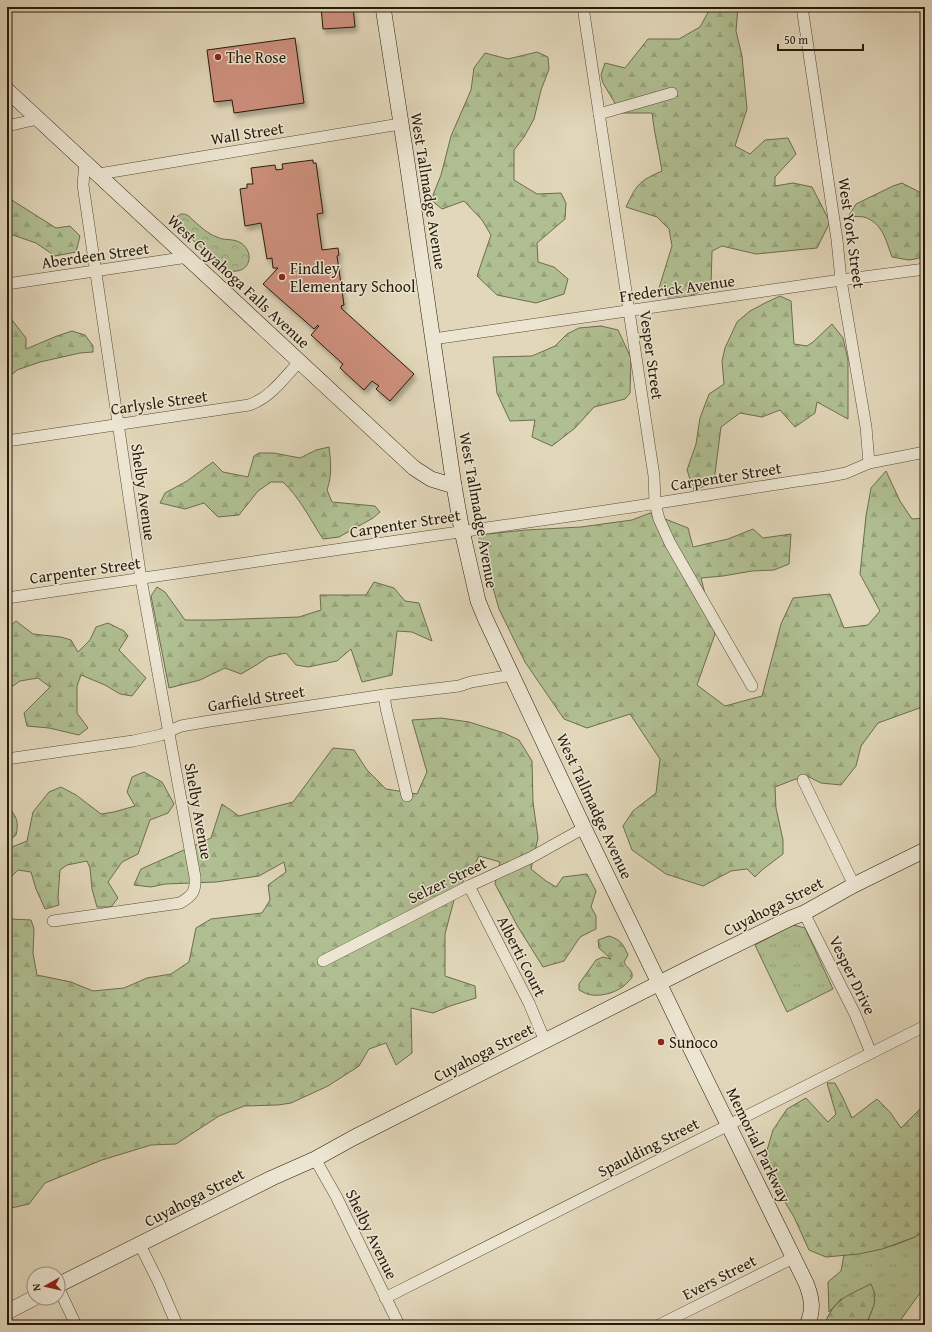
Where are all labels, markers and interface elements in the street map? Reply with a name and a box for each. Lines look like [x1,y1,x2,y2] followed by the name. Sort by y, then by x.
[778,26,863,52] scale bar
[784,31,808,48] text: 50 m
[226,45,286,69] place label: The Rose
[213,52,223,62] marker: The Rose
[405,111,453,271] street label: West Tallmadge Avenue
[209,115,286,151] street label: Wall Street
[832,176,872,290] street label: West York Street
[162,208,316,354] street label: West Cuyahoga Falls Avenue
[40,236,151,274] street label: Aberdeen Street
[290,256,416,298] place label: Findley Elementary School
[618,268,736,308] street label: Frederick Avenue
[277,272,287,282] marker: Findley Elementary School
[634,309,670,402] street label: Vesper Street
[109,383,209,421] street label: Carlysle Street
[453,430,505,590] street label: West Tallmadge Avenue
[125,442,163,542] street label: Shelby Avenue
[669,455,783,497] street label: Carpenter Street
[348,502,462,544] street label: Carpenter Street
[28,550,142,590] street label: Carpenter Street
[206,678,306,717] street label: Garfield Street
[551,729,639,883] street label: West Tallmadge Avenue
[179,761,219,861] street label: Shelby Avenue
[404,850,491,909] street label: Selzer Street
[719,870,827,942] street label: Cuyahoga Street
[491,911,553,1001] street label: Alberti Court
[823,931,883,1019] street label: Vesper Drive
[429,1016,537,1088] street label: Cuyahoga Street
[669,1030,718,1054] place label: Sunoco
[656,1037,666,1047] marker: Sunoco
[721,1083,797,1207] street label: Memorial Parkway
[593,1111,703,1183] street label: Spaulding Street
[140,1161,248,1233] street label: Cuyahoga Street
[340,1185,404,1283] street label: Shelby Avenue
[678,1248,760,1306] street label: Evers Street
[26,1266,66,1306] north arrow
[28,1282,45,1292] text: N

